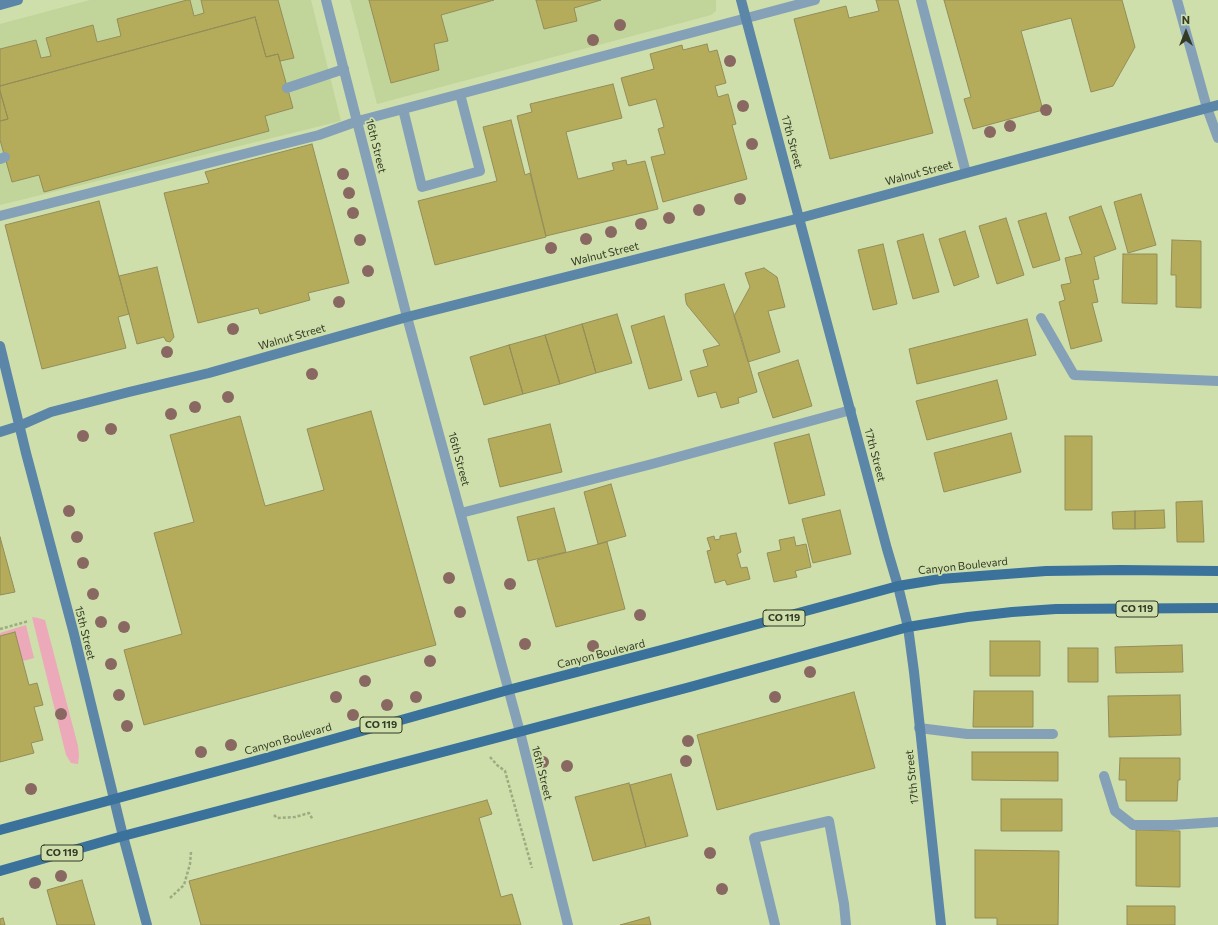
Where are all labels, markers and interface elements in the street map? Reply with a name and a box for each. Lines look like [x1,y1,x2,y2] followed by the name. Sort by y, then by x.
[1166,12,1206,52] north arrow
[1182,13,1190,26] text: N
[779,114,805,170] street label: 17th Street
[363,118,389,174] street label: 16th Street
[884,158,954,188] street label: Walnut Street
[570,239,640,269] street label: Walnut Street
[257,321,327,353] street label: Walnut Street
[862,427,888,483] street label: 17th Street
[445,431,473,487] street label: 16th Street
[918,555,1008,577] street label: Canyon Boulevard
[1116,601,1158,617] road number: CO 119
[72,605,98,661] street label: 15th Street
[763,610,805,626] road number: CO 119
[556,637,646,671] street label: Canyon Boulevard
[360,717,402,733] road number: CO 119
[243,720,333,758] street label: Canyon Boulevard
[529,745,555,801] street label: 16th Street
[903,749,921,805] street label: 17th Street
[41,845,83,861] road number: CO 119

